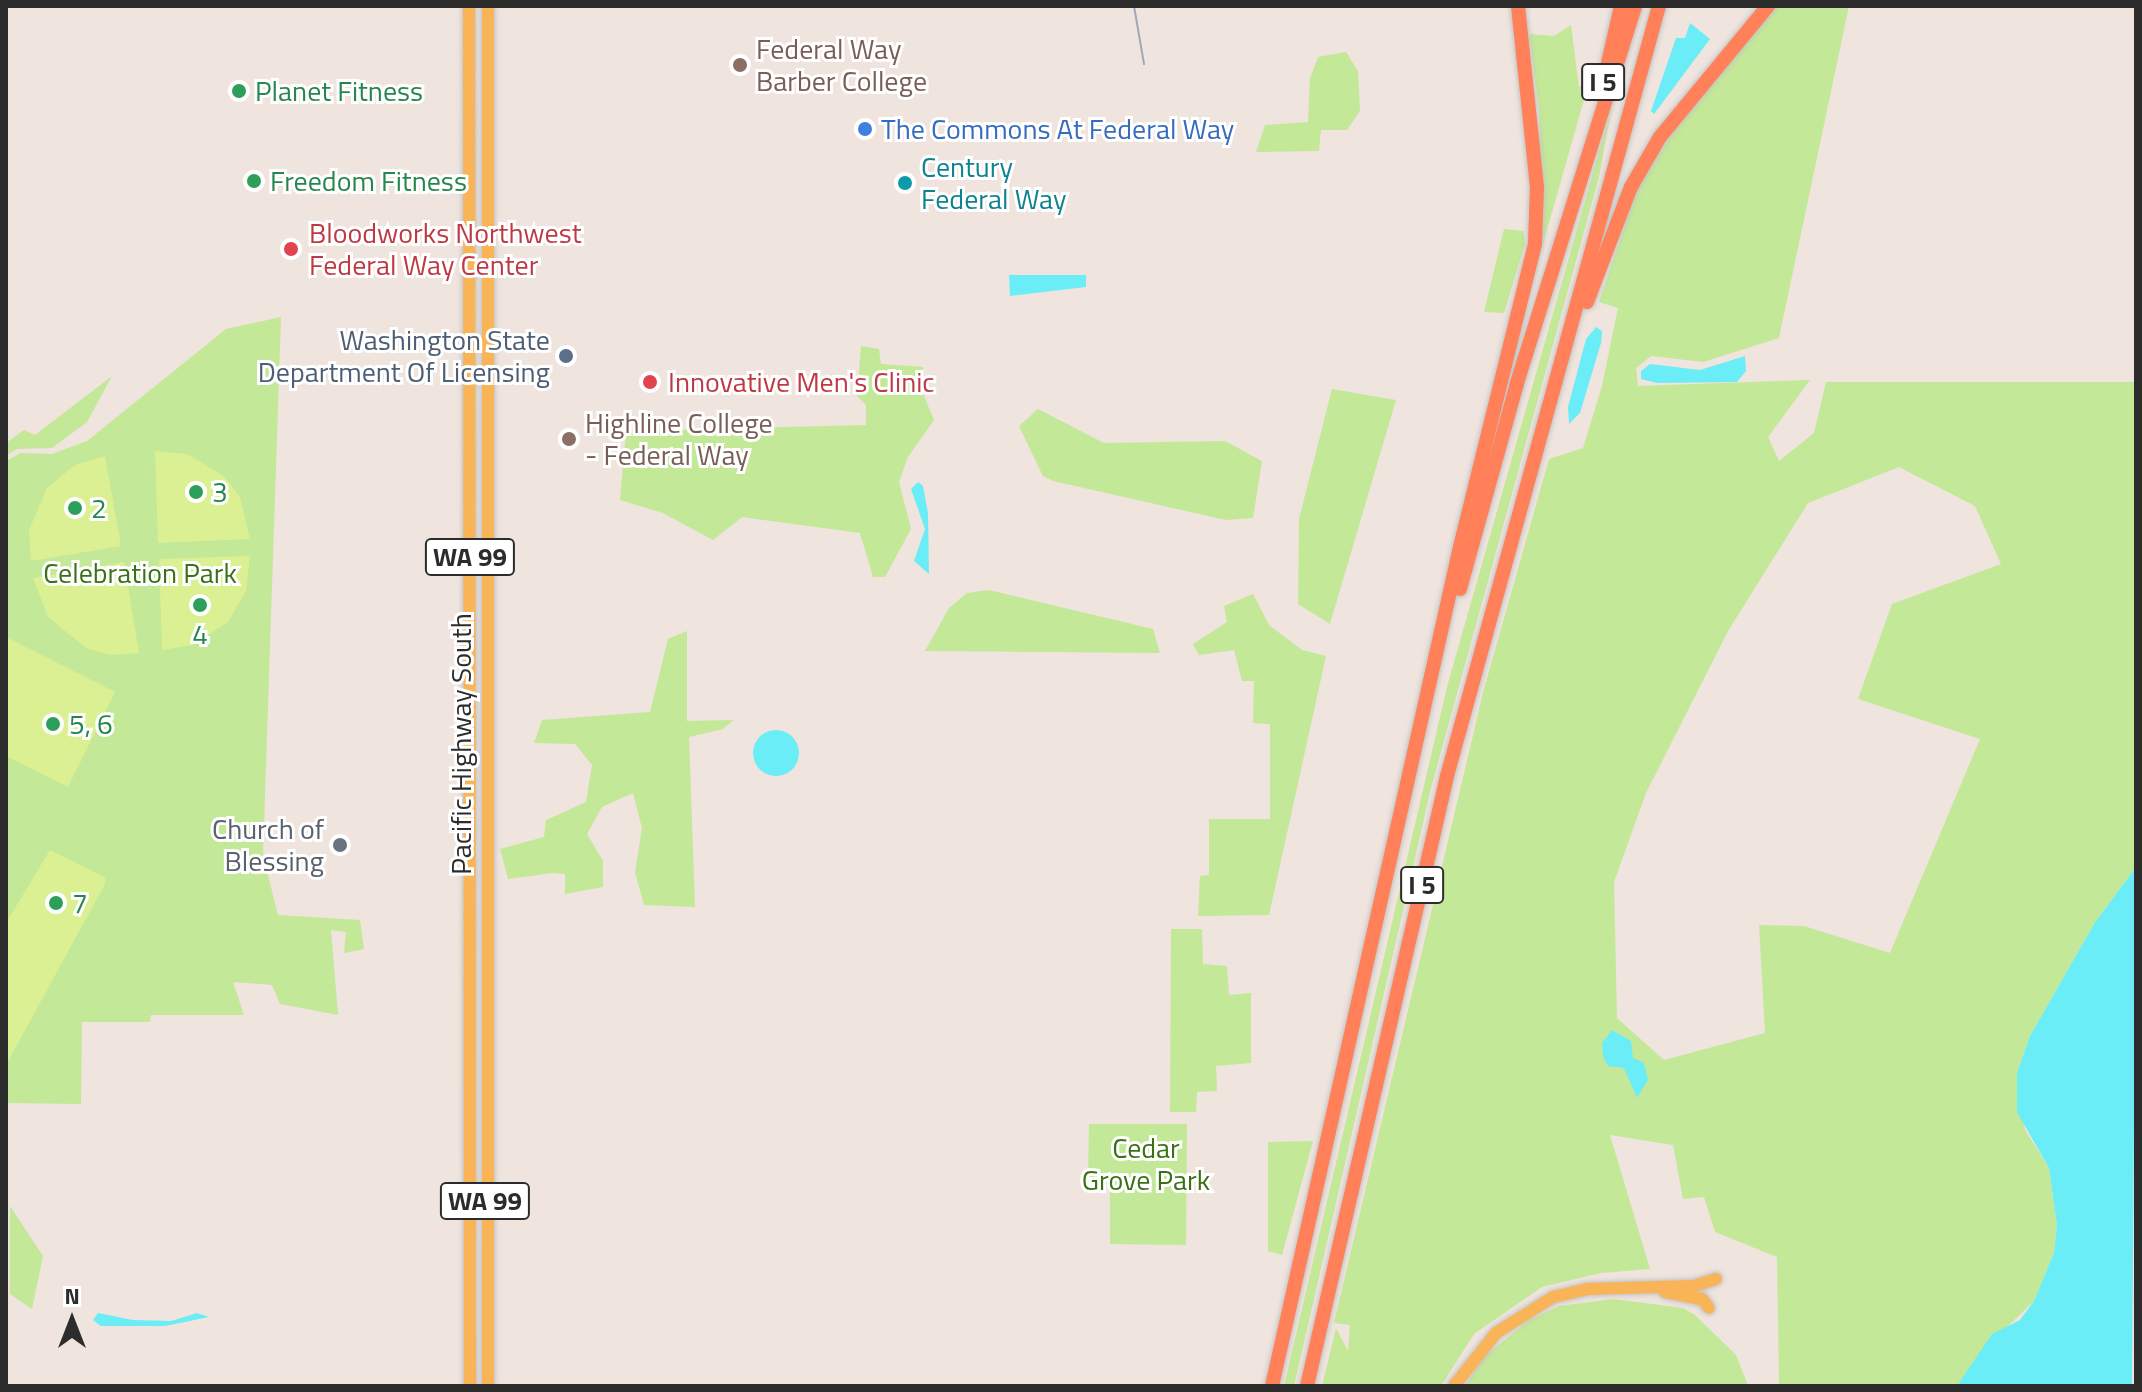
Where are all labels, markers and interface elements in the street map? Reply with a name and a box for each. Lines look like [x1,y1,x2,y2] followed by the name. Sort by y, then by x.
[756,32,927,98] place label: Federal Way Barber College
[731,56,749,74] marker: Federal Way Barber College
[1581,60,1625,104] road number: I 5
[255,74,423,108] place label: Planet Fitness
[230,82,248,100] marker: Planet Fitness
[881,112,1234,146] place label: The Commons At Federal Way
[856,120,874,138] marker: The Commons At Federal Way
[921,150,1066,216] place label: Century Federal Way
[270,164,467,198] place label: Freedom Fitness
[245,172,263,190] marker: Freedom Fitness
[896,174,914,192] marker: Century Federal Way
[309,216,582,282] place label: Bloodworks Northwest Federal Way Center
[280,238,302,260] marker: Bloodworks Northwest Federal Way Center
[258,323,550,389] place label: Washington State Department Of Licensing
[557,347,575,365] marker: Washington State Department Of Licensing
[668,365,935,399] place label: Innovative Men's Clinic
[639,371,661,393] marker: Innovative Men's Clinic
[585,406,773,472] place label: Highline College - Federal Way
[560,430,578,448] marker: Highline College - Federal Way
[212,475,228,509] place label: 3
[187,483,205,501] marker: 3
[91,491,107,525] place label: 2
[66,499,84,517] marker: 2
[424,535,516,579] road number: WA 99
[43,556,237,590] park label: Celebration Park
[191,596,209,614] marker: 4
[444,613,478,875] street label: Pacific Highway South
[192,617,208,651] place label: 4
[69,707,113,741] place label: 5, 6
[44,715,62,733] marker: 5, 6
[212,812,324,878] place label: Church of Blessing
[331,836,349,854] marker: Church of Blessing
[1400,863,1444,907] road number: I 5
[72,886,88,920] place label: 7
[47,894,65,912] marker: 7
[1082,1131,1210,1197] park label: Cedar Grove Park
[439,1179,531,1223] road number: WA 99
[64,1279,80,1313] text: N
[32,1280,112,1360] north arrow

